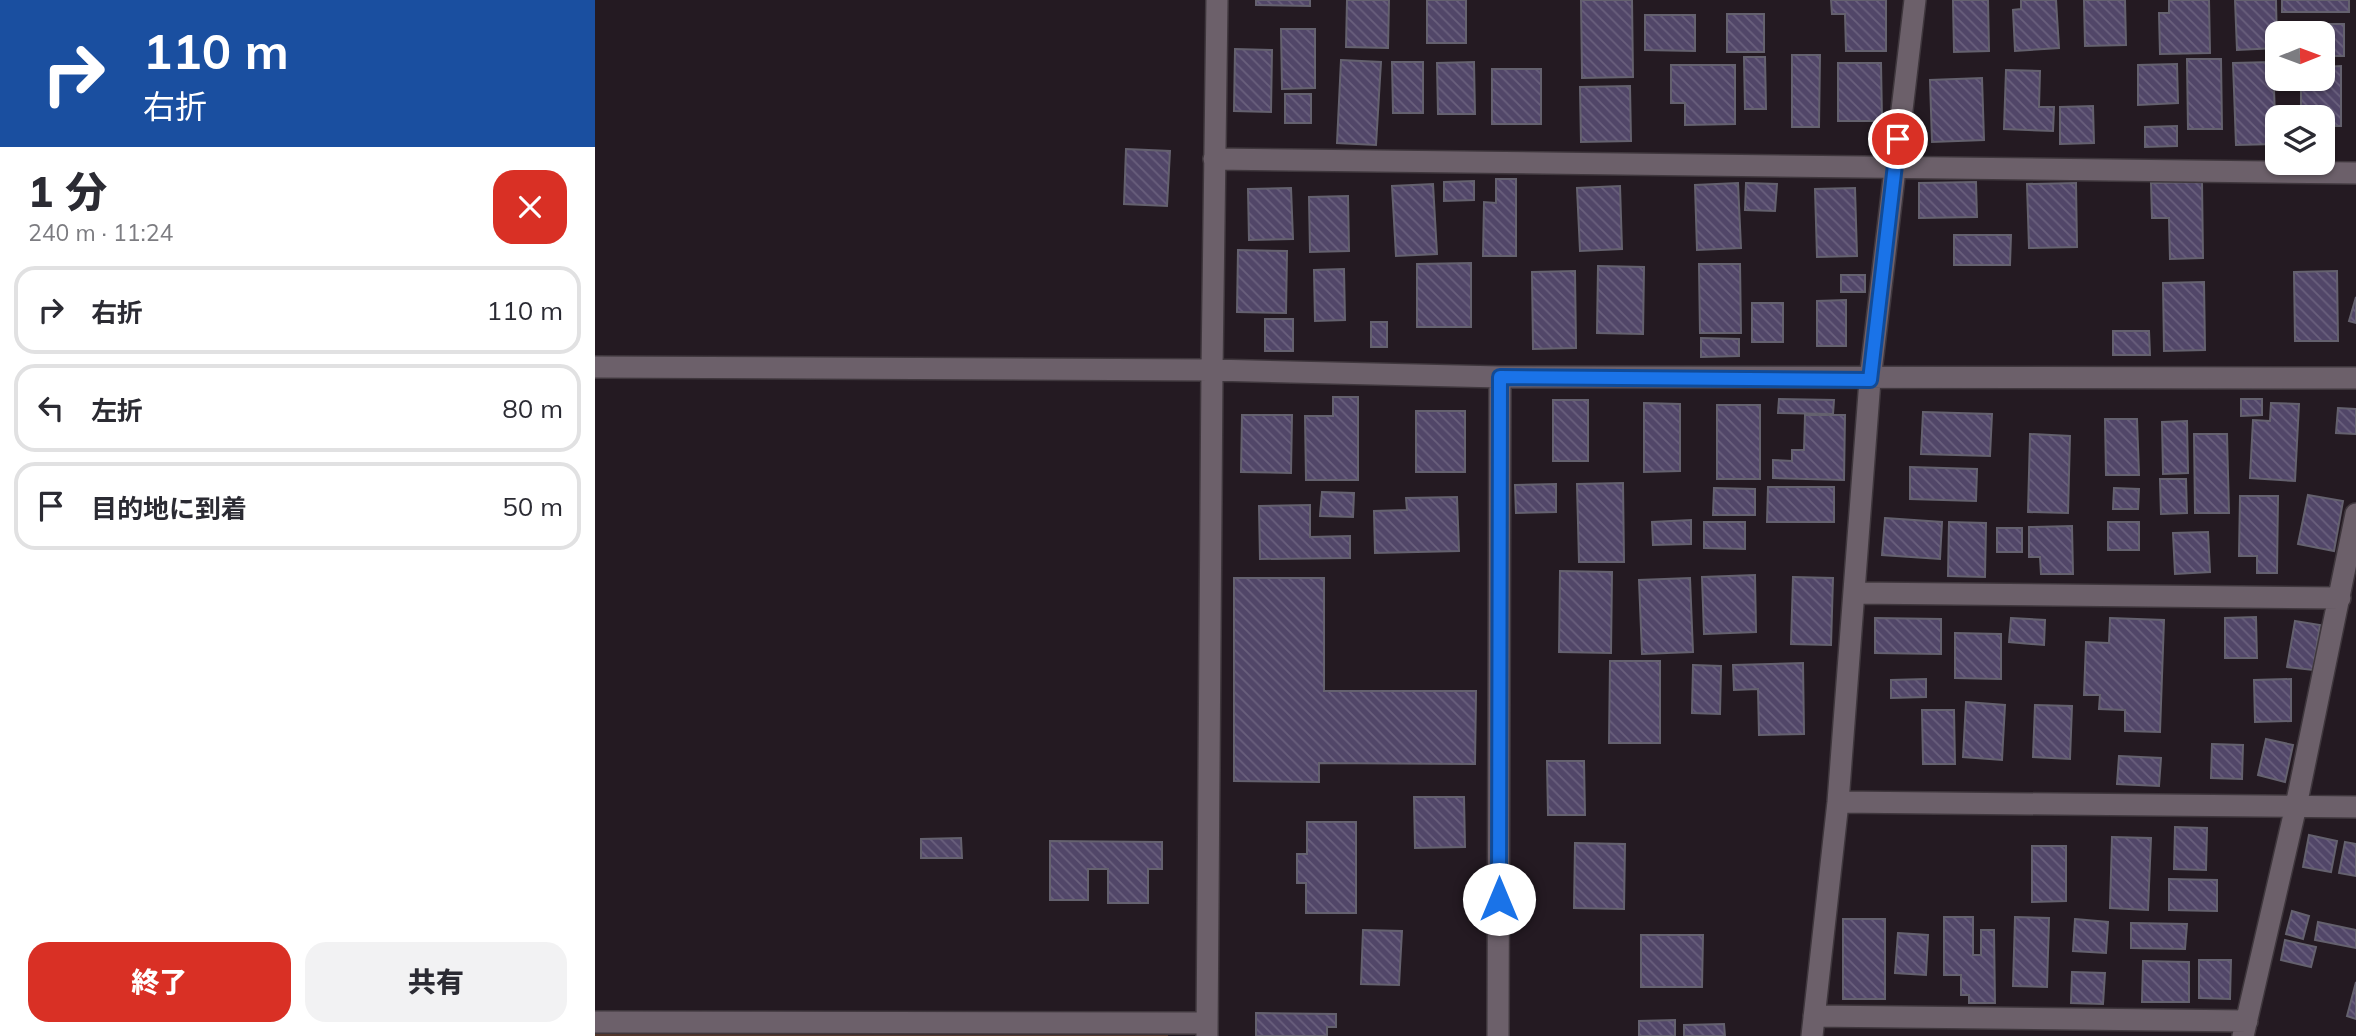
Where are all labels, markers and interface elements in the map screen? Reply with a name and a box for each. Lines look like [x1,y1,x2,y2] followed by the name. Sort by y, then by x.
[143,20,289,81] text: 110 m
[2265,21,2335,91] north arrow
[2265,21,2335,175] map controls
[28,28,119,119] icon: right
[143,86,207,126] text: 右折
[2265,105,2335,175] button: layers
[1868,109,1928,169] pin
[1879,120,1917,158] icon: arrive
[28,165,107,218] text: 1 分
[493,170,567,244] button: close
[28,218,173,247] text: 240 m · 11:24
[32,291,70,329] icon: right
[487,294,563,327] text: 110 m
[91,296,143,329] text: 右折
[32,389,70,427] icon: left
[502,392,563,425] text: 80 m
[91,394,143,427] text: 左折
[32,487,70,525] icon: arrive
[502,490,563,523] text: 50 m
[91,492,247,525] text: 目的地に到着
[1462,862,1536,936] position arrow
[28,942,291,1022] button: 終了
[305,942,567,1022] button: 共有

